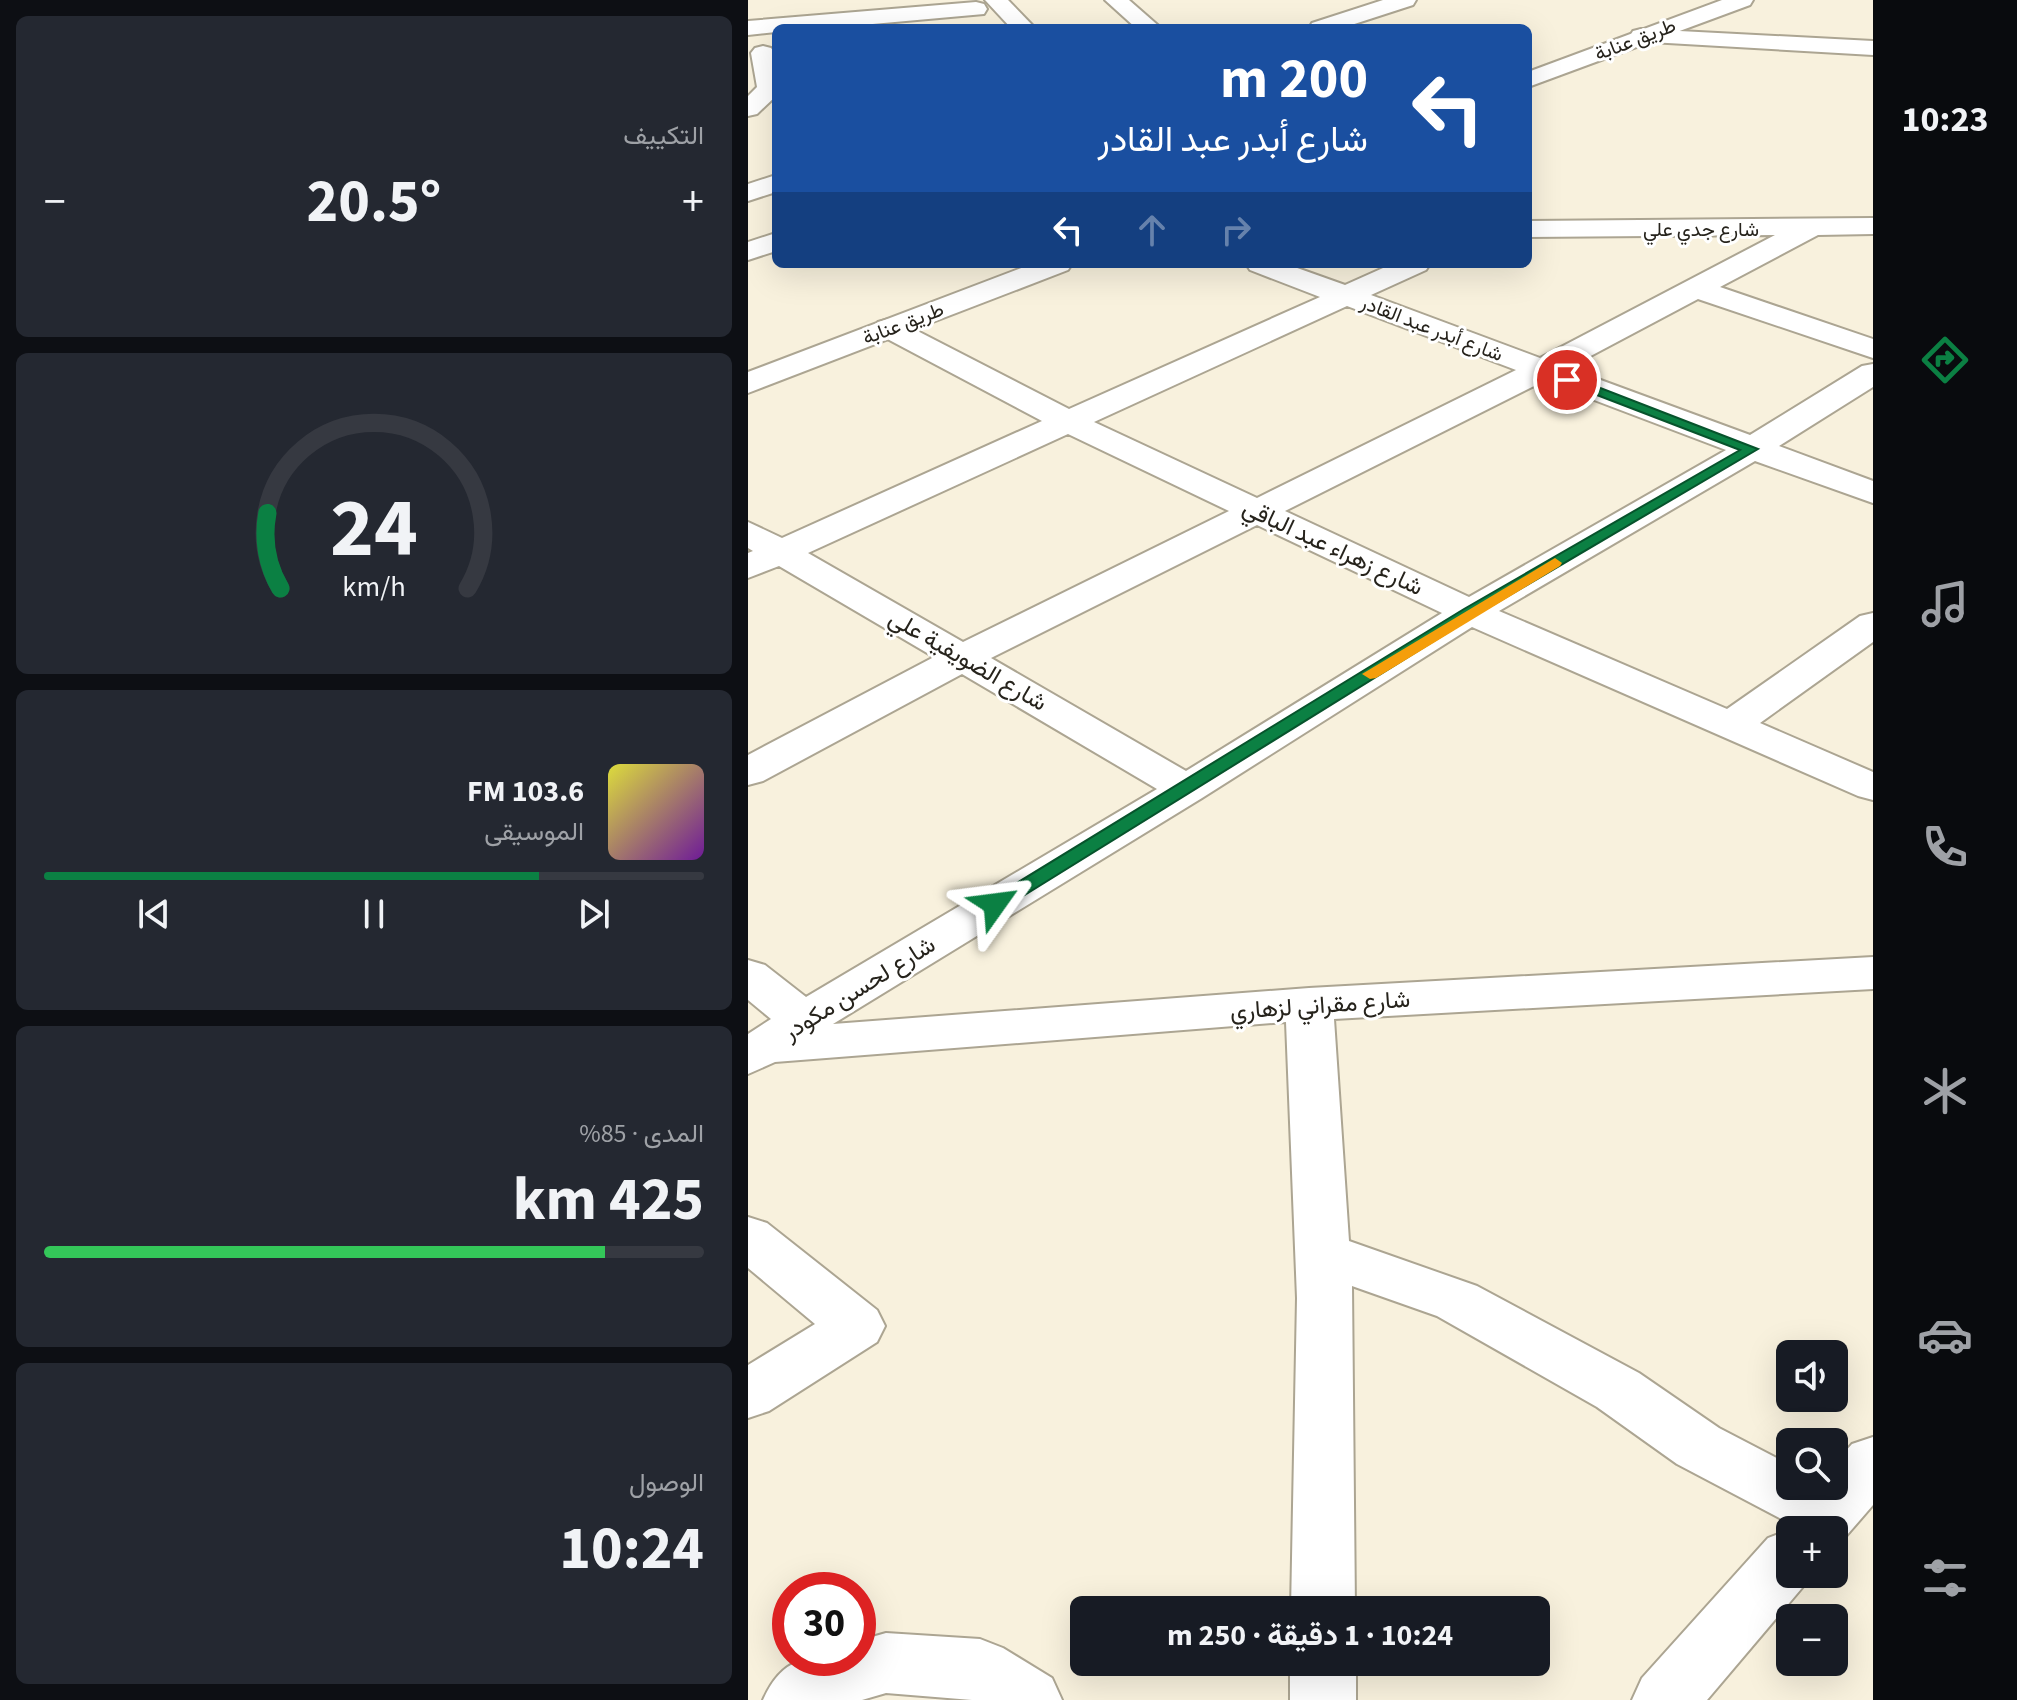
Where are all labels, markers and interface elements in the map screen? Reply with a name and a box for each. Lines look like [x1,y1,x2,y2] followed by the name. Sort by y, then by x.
[1591,12,1680,68] street label: طريق عنابة
[1220,40,1368,119] text: 200 m
[1396,56,1500,160] icon: left
[1902,94,1988,145] text: 10:23
[1098,114,1368,165] text: شارع أبدر عبد القادر
[623,117,704,154] text: التكييف
[307,160,441,245] text: 20.5°
[44,171,66,234] text: −
[682,171,704,234] text: +
[1046,208,1090,252] icon: left
[1130,208,1174,252] icon: ahead
[1214,208,1258,252] icon: right
[1643,216,1759,246] street label: شارع جدي علي
[1356,289,1507,369] street label: شارع أبدر عبد القادر
[859,296,948,352] street label: طريق عنابة
[1917,332,1973,388] icon: directions
[1533,346,1601,414] pin
[1545,358,1589,402] icon: arrive
[330,470,418,588] text: 24
[1236,490,1429,606] street label: شارع زهراء عبد الباقي
[342,567,406,607] text: km/h
[1917,576,1973,632] icon: music
[881,601,1054,721] street label: شارع الضويفية علي
[467,770,584,813] text: 103.6 FM
[484,813,584,850] text: الموسيقى
[1917,819,1973,875] icon: phone
[953,862,1037,946] position arrow
[132,892,176,936] icon: previous
[352,892,396,936] icon: pause
[572,892,616,936] icon: next
[775,927,942,1050] street label: شارع لحسن مكودر
[1229,982,1411,1030] street label: شارع مقراني لزهاري
[1917,1063,1973,1119] icon: climate
[579,1115,704,1152] text: المدى · 85%
[513,1158,704,1243] text: 425 km
[1917,1307,1973,1363] icon: car
[1776,1340,1848,1676] map controls
[1776,1340,1848,1412] button: sound
[1776,1428,1848,1500] button: search
[629,1464,704,1501] text: الوصول
[559,1507,704,1592] text: 10:24
[1776,1516,1848,1588] button: +
[1917,1550,1973,1606] icon: filters
[772,1572,876,1676] speed limit sign: 30
[1776,1604,1848,1676] button: −
[1167,1614,1453,1657] text: 10:24 · 1 دقيقة · 250 m

